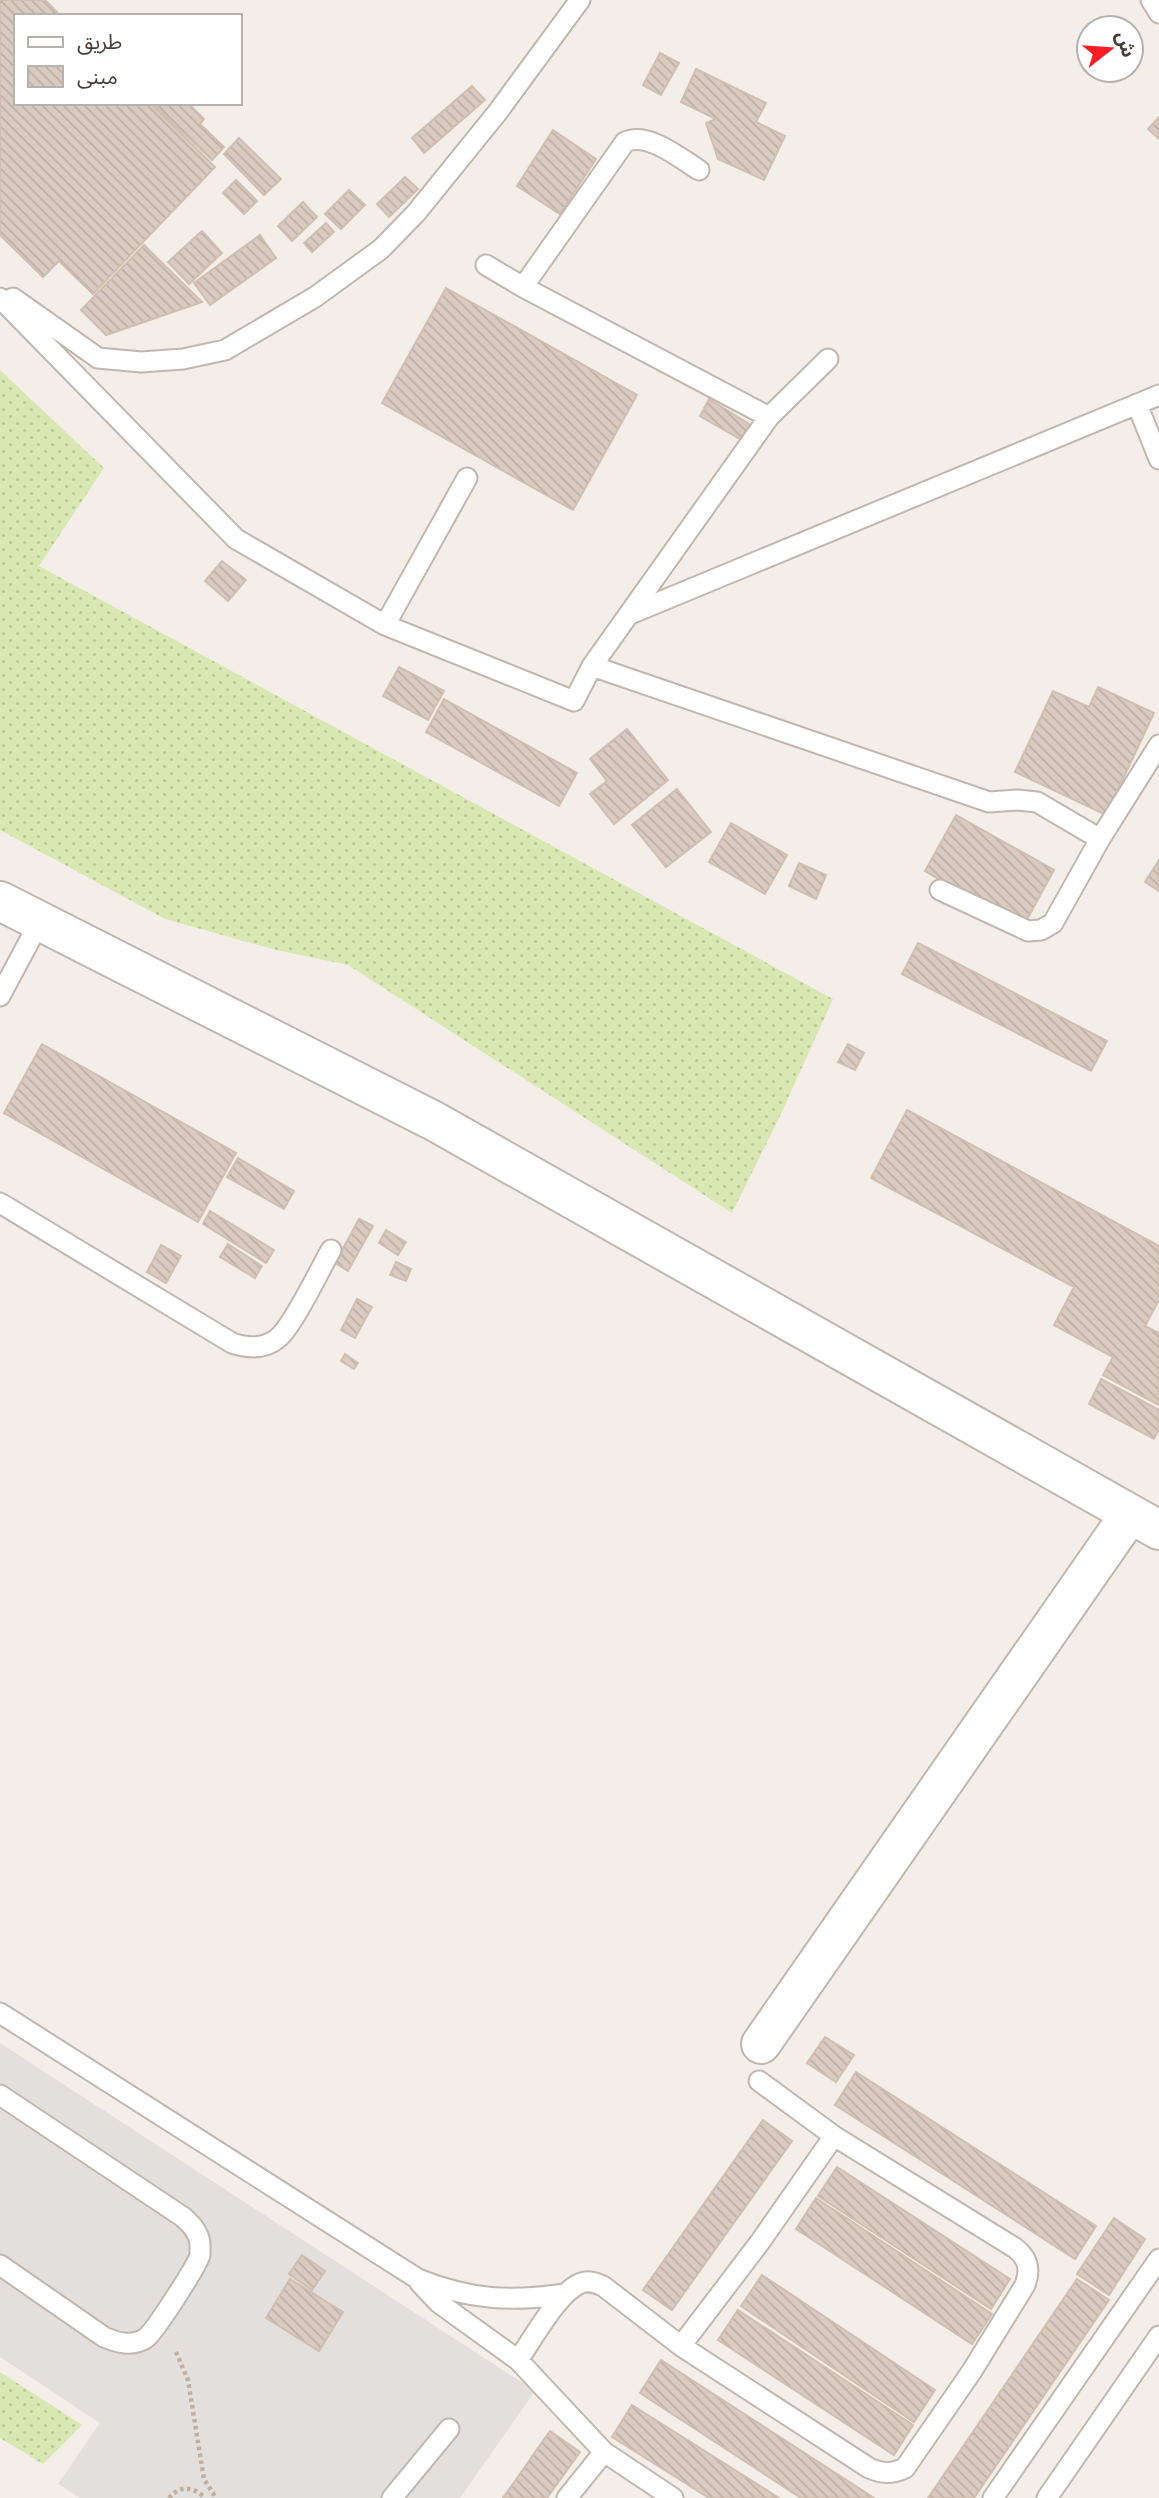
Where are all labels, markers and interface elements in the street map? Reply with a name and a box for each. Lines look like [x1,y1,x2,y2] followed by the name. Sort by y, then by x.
[14,14,242,105] legend
[1075,14,1145,84] north arrow
[1111,28,1141,60] text: ش
[77,30,122,55] text: طريق
[77,65,118,89] text: مبنى

